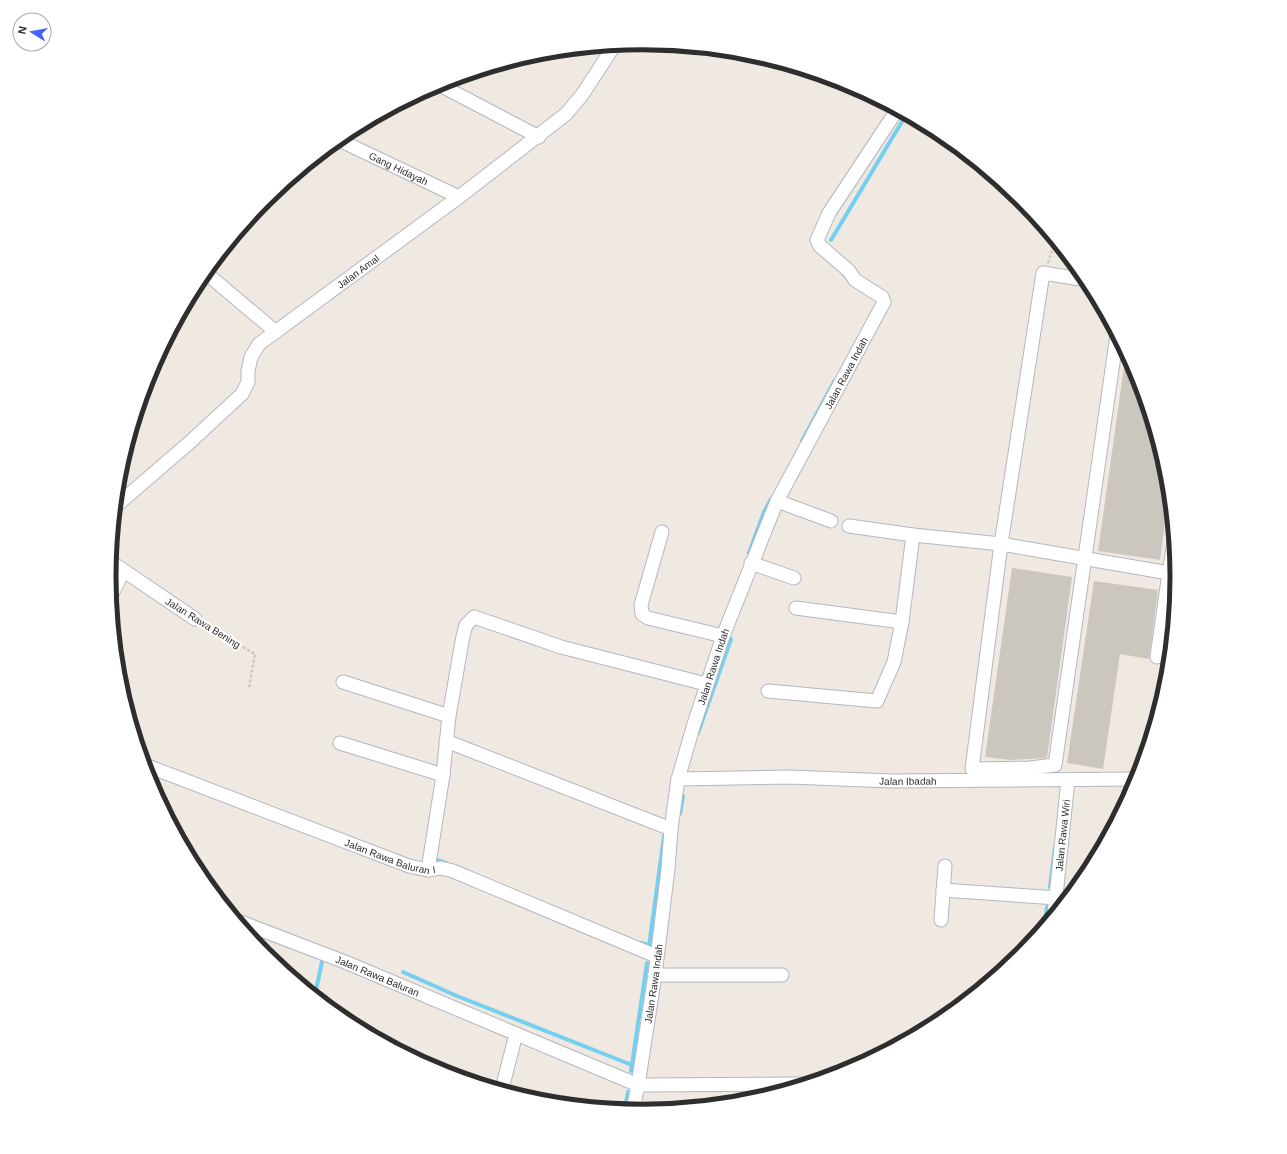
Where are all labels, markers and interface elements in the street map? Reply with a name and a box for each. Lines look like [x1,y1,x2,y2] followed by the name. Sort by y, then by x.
[12,12,52,52] north arrow
[16,25,29,35] text: N
[367,150,430,187] street label: Gang Hidayah
[335,252,381,290] street label: Jalan Amal
[822,335,870,411] street label: Jalan Rawa Indah
[164,596,242,650] street label: Jalan Rawa Bening
[695,627,731,706] street label: Jalan Rawa Indah
[879,775,937,787] street label: Jalan Ibadah
[1053,799,1071,872] street label: Jalan Rawa Wiri
[343,836,436,876] street label: Jalan Rawa Baluran I
[642,943,664,1024] street label: Jalan Rawa Indah
[334,954,421,998] street label: Jalan Rawa Baluran

